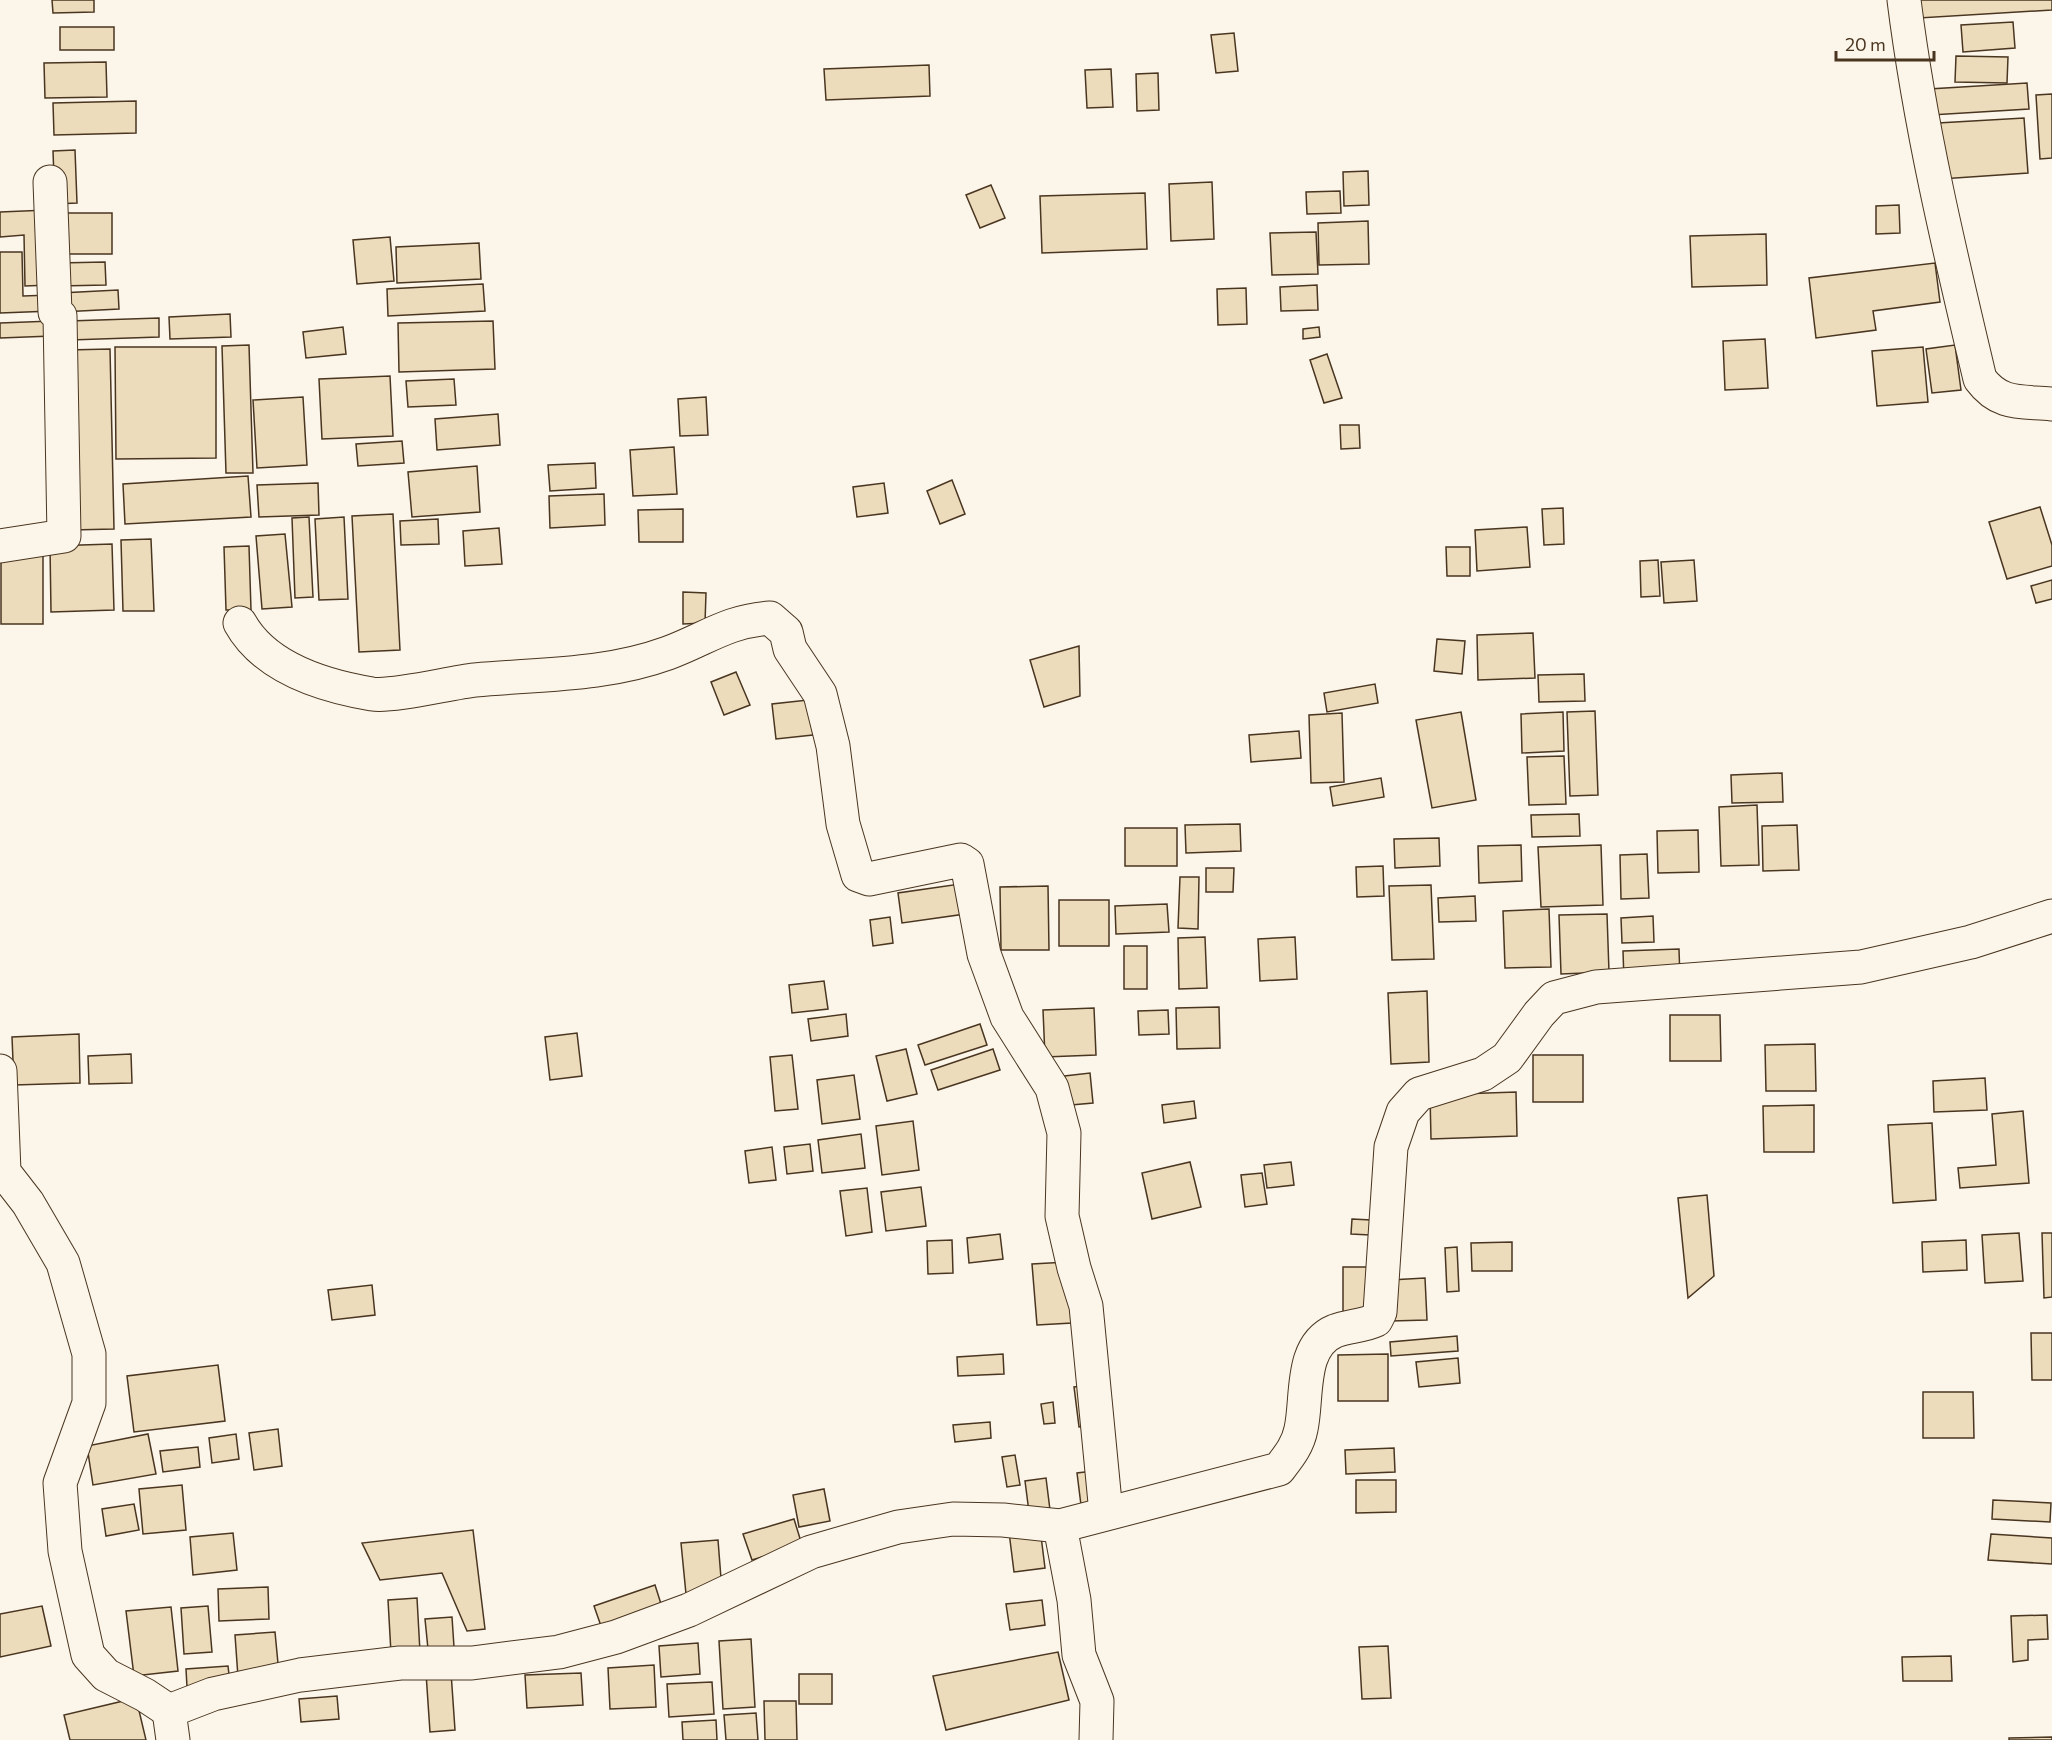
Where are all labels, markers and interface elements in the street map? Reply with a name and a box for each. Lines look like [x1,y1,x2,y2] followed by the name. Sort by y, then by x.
[1836,24,1934,62] scale bar
[1845,33,1886,55] text: 20 m

